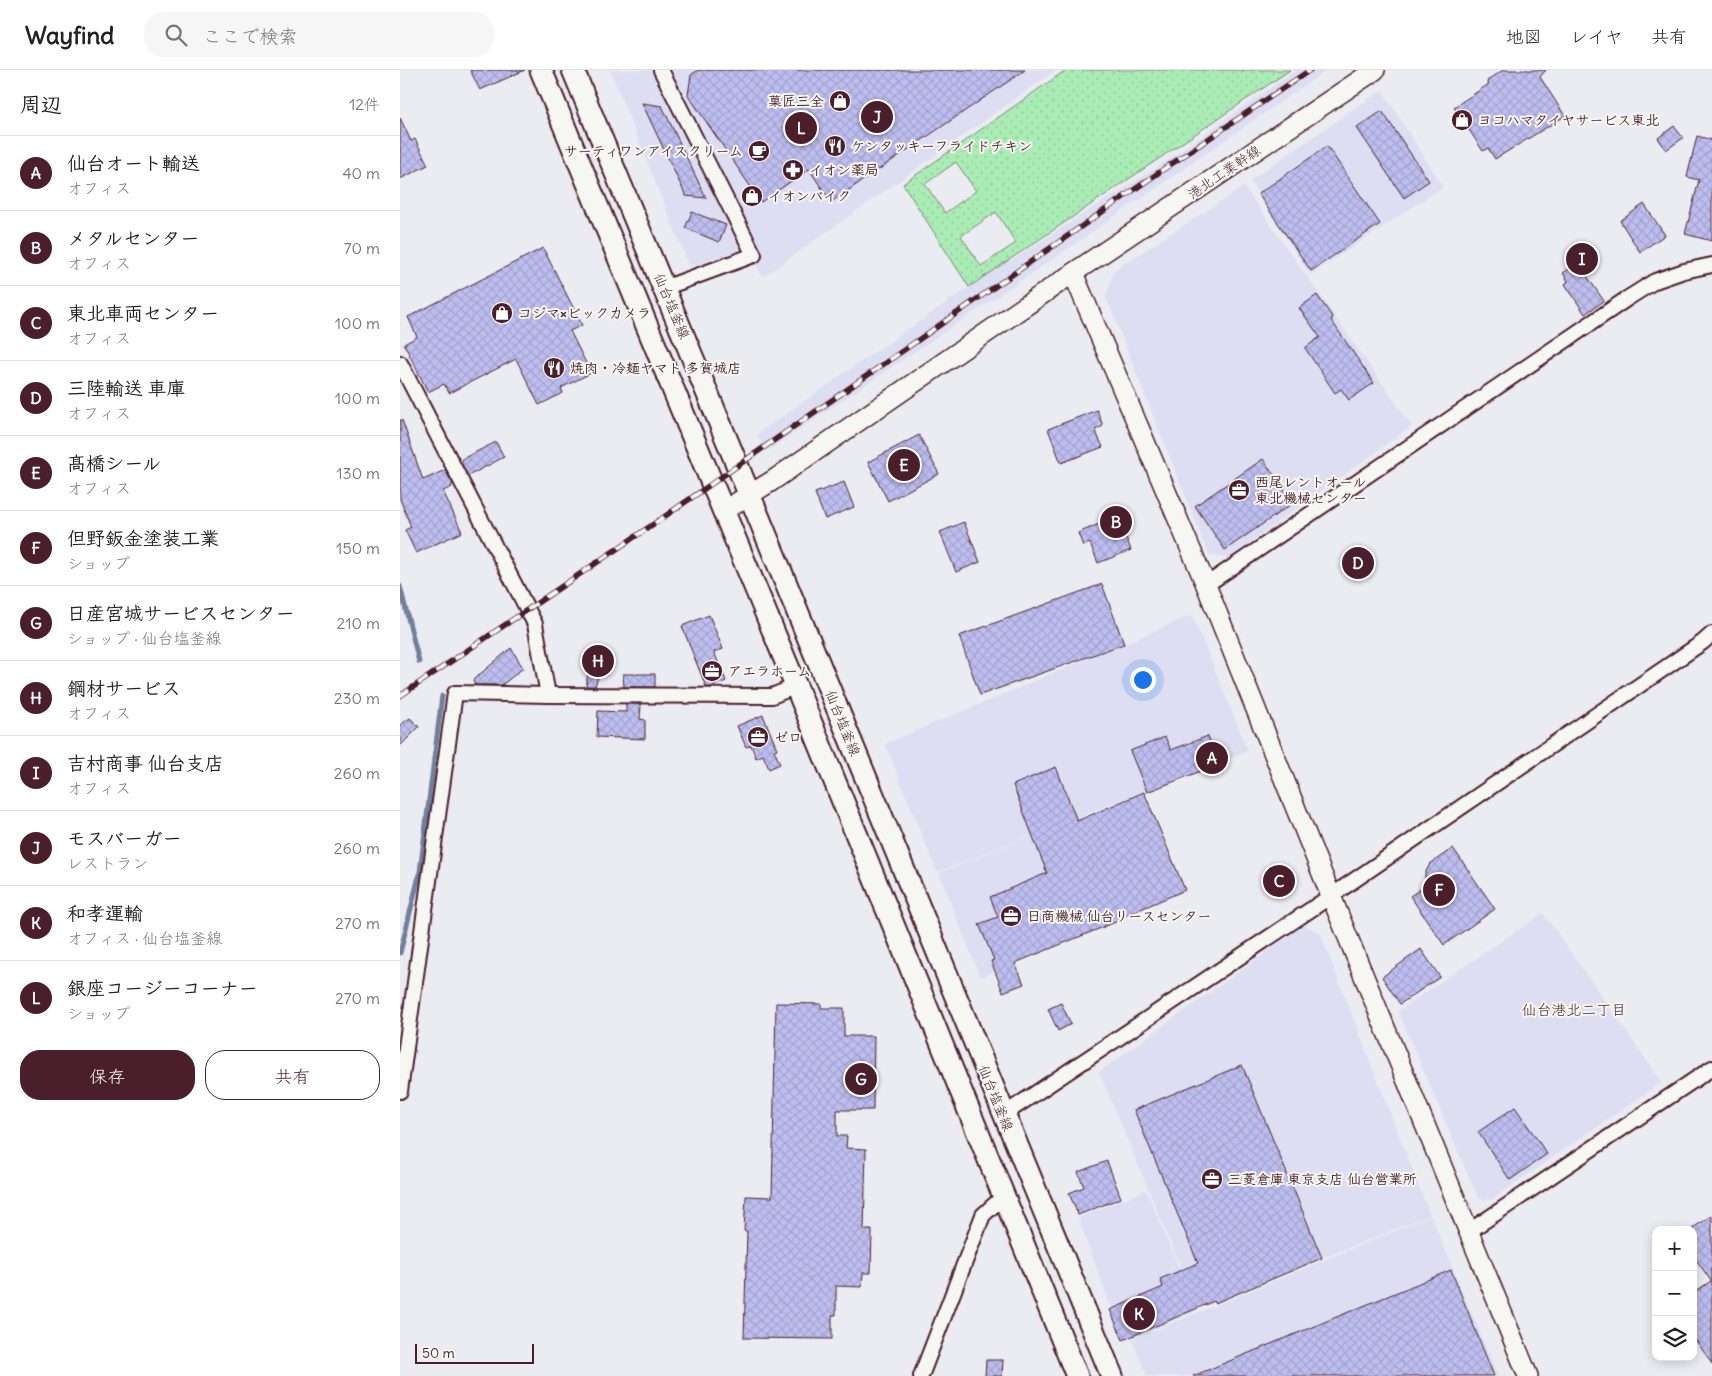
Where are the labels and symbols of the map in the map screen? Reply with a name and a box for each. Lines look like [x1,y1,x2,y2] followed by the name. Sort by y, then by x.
[828,89,852,113] shop icon: 菓匠三全
[768,92,824,110] place label: 菓匠三全
[861,98,893,136] pin: J
[1450,108,1474,132] shop icon: ヨコハマタイヤサービス東北
[785,109,817,147] pin: L
[1478,111,1659,129] place label: ヨコハマタイヤサービス東北
[823,134,847,158] restaurant icon: ケンタッキーフライドチキン
[851,137,1032,155] place label: ケンタッキーフライドチキン
[747,139,771,163] cafe icon: サーティワンアイスクリーム
[1184,141,1264,203] street label: 港北工業幹線
[564,142,743,160] place label: サーティワンアイスクリーム
[781,158,805,182] pharmacy icon: イオン薬局
[809,161,879,179] place label: イオン薬局
[740,184,764,208] shop icon: イオンバイク
[768,187,851,205] place label: イオンバイク
[1566,240,1598,278] pin: I
[650,270,694,342] street label: 仙台塩釜線
[490,301,514,325] shop icon: コジマ×ビックカメラ
[518,304,651,322] place label: コジマ×ビックカメラ
[542,356,566,380] restaurant icon: 焼肉・冷麺ヤマト 多賀城店
[570,359,741,377] place label: 焼肉・冷麺ヤマト 多賀城店
[888,446,920,484] pin: E
[1255,473,1367,507] place label: 西尾レントオール 東北機械センター
[1227,478,1251,502] office icon: 西尾レントオール 東北機械センター
[1100,503,1132,541] pin: B
[1342,544,1374,582] pin: D
[582,642,614,680] pin: H
[700,659,724,683] office icon: アエラホーム
[728,662,811,680] place label: アエラホーム
[1130,667,1156,693] your location
[822,687,864,759] street label: 仙台塩釜線
[746,725,770,749] office icon: ゼロ
[774,728,802,746] place label: ゼロ
[1196,739,1228,777] pin: A
[1263,862,1295,900] pin: C
[1423,871,1455,909] pin: F
[999,904,1023,928] office icon: 日商機械 仙台リースセンター
[1027,907,1212,925] place label: 日商機械 仙台リースセンター
[1521,1000,1627,1019] district label: 仙台港北二丁目
[845,1060,877,1098] pin: G
[975,1062,1017,1134] street label: 仙台塩釜線
[1200,1167,1224,1191] office icon: 三菱倉庫 東京支店 仙台営業所
[1228,1170,1417,1188] place label: 三菱倉庫 東京支店 仙台営業所
[1123,1295,1155,1333] pin: K
[415,1341,534,1364] scale bar

